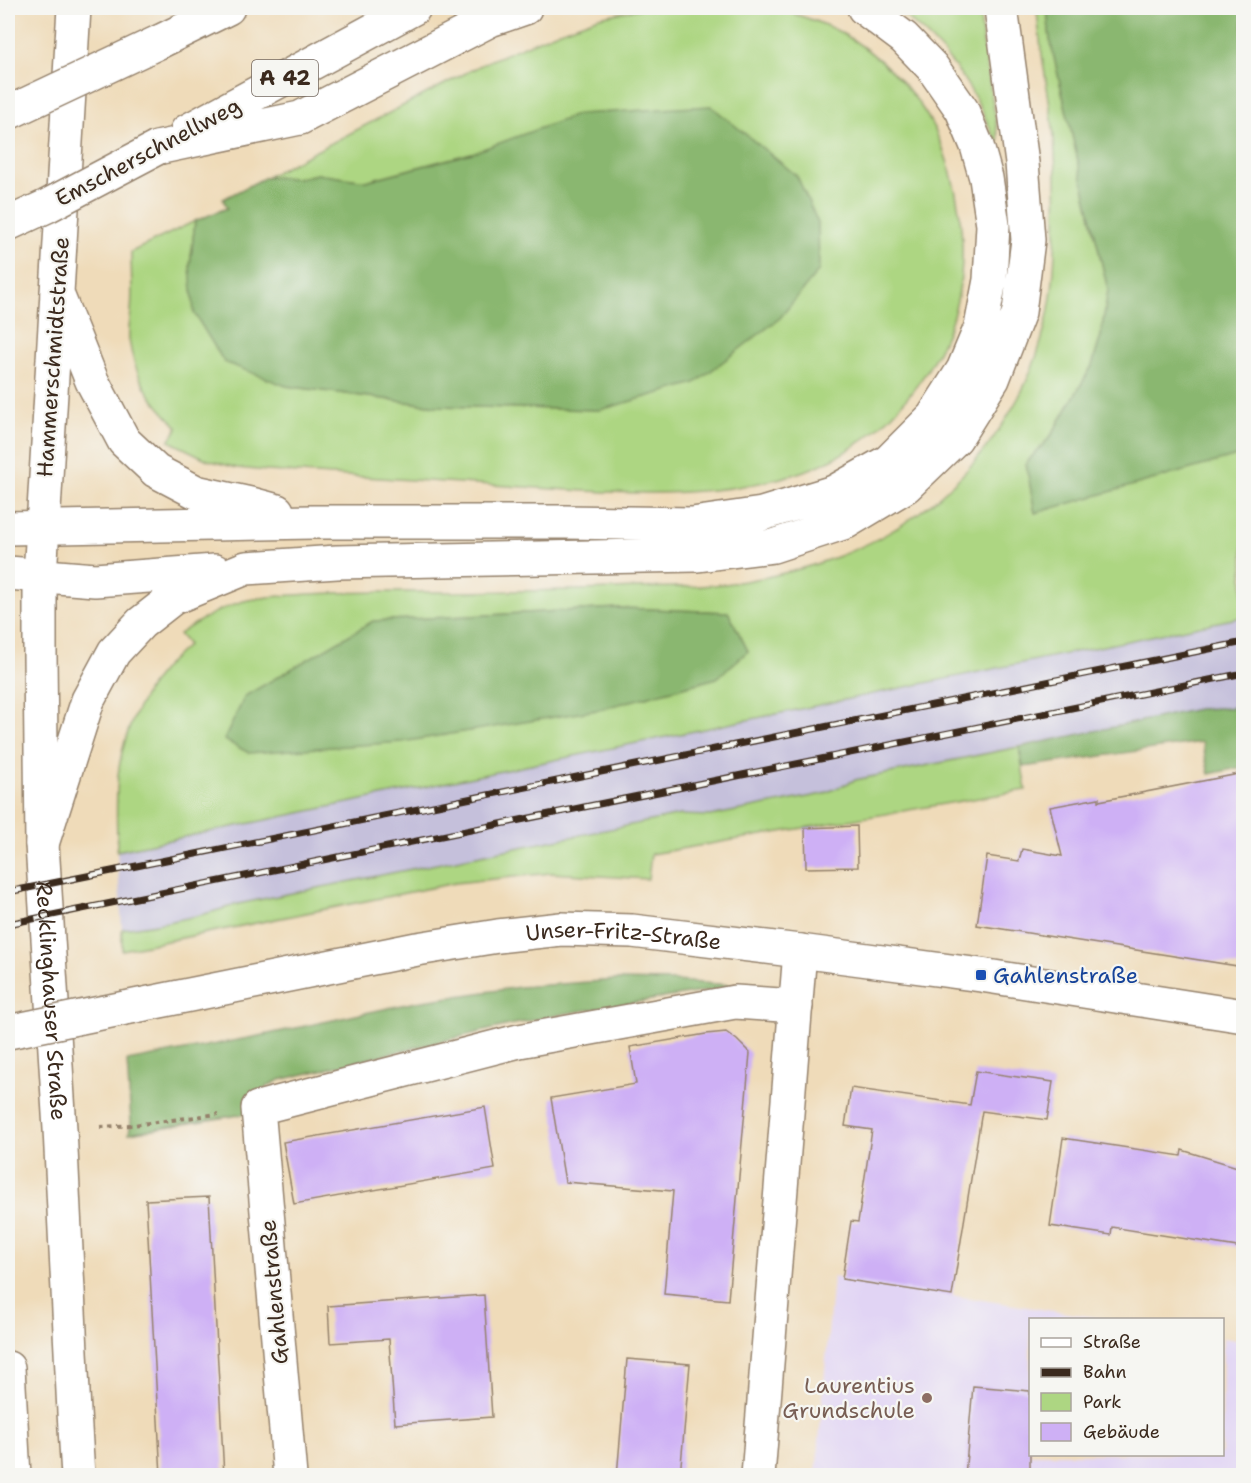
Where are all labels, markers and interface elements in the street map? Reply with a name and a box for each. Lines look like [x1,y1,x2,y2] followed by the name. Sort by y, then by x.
[252,60,318,96] road number: A 42
[50,91,246,213] street label: Emscherschnellweg
[30,236,76,478] street label: Hammerschmidtstraße
[30,880,74,1121] street label: Recklinghauser Straße
[524,914,723,956] street label: Unser-Fritz-Straße
[993,961,1138,990] place label: Gahlenstraße
[974,968,988,982] marker: Gahlenstraße
[253,1218,295,1366] street label: Gahlenstraße
[1029,1318,1224,1456] legend
[1083,1330,1141,1354] text: Straße
[1083,1360,1127,1384] text: Bahn
[782,1371,915,1425] place label: Laurentius Grundschule
[1083,1390,1122,1414] text: Park
[920,1391,934,1405] marker: Laurentius Grundschule
[1083,1420,1160,1444] text: Gebäude

